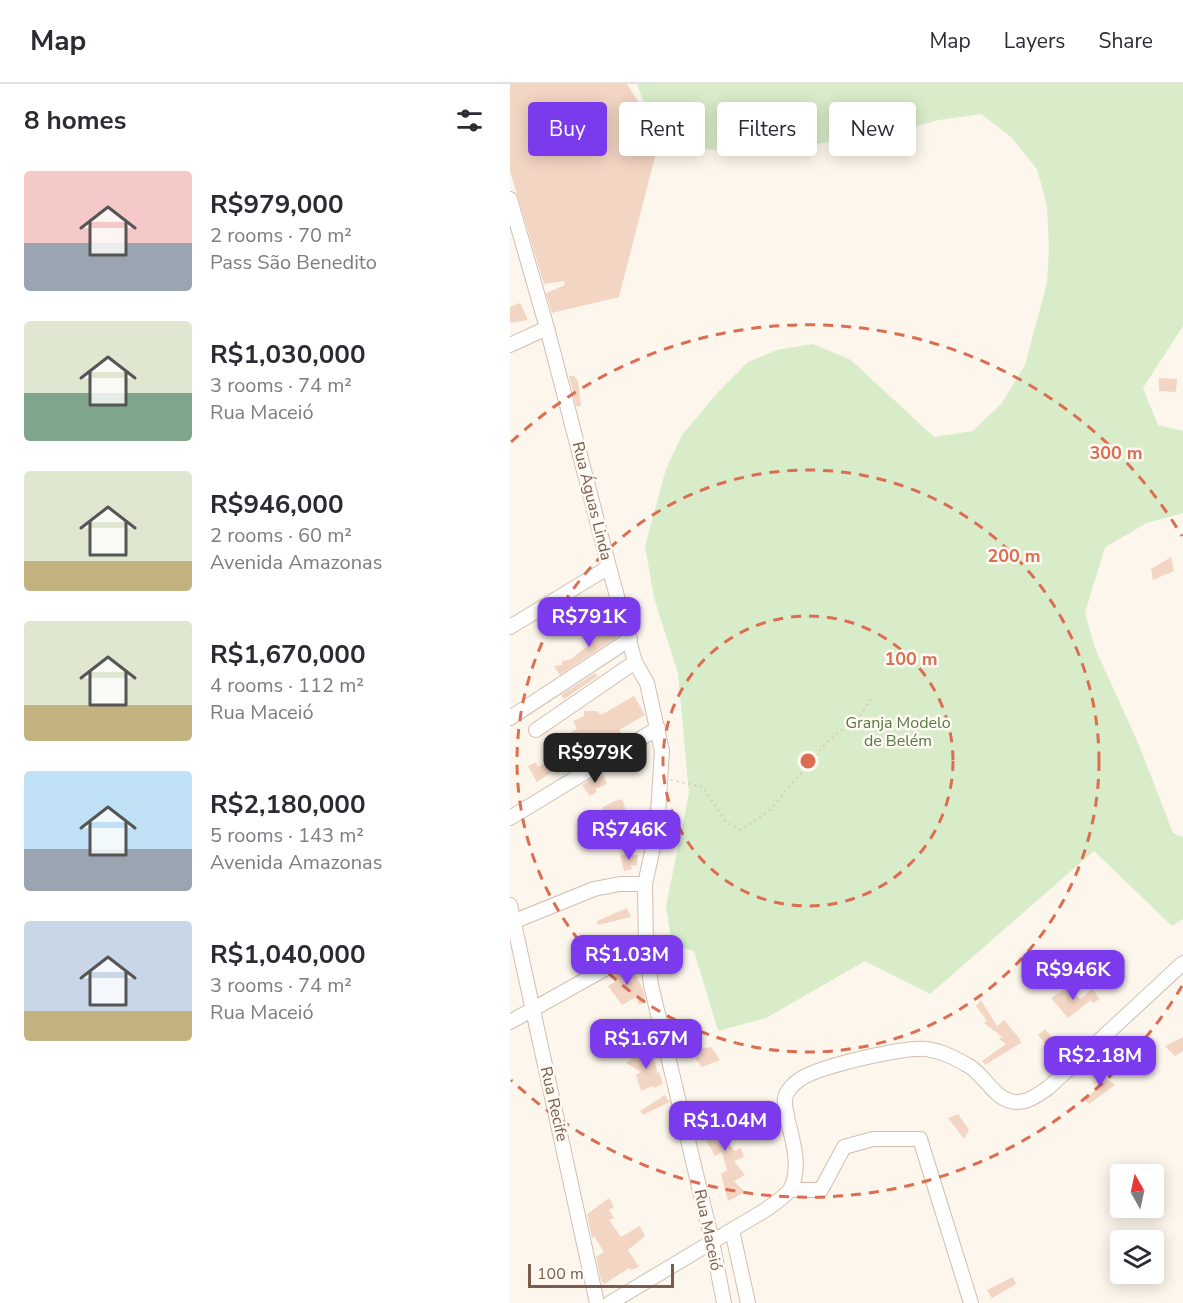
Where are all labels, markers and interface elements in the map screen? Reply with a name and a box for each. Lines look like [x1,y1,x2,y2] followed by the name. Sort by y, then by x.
[30,22,86,60] text: Map
[929,27,971,55] text: Map
[1004,27,1065,55] text: Layers
[1098,27,1153,55] text: Share
[528,102,607,156] chip: Buy
[619,102,705,156] chip: Rent
[717,102,817,156] chip: Filters
[829,102,916,156] chip: New
[24,103,126,138] text: 8 homes
[453,104,486,137] icon: filters
[210,187,343,222] text: R$979,000
[72,195,144,267] icon: home
[210,222,352,249] text: 2 rooms · 70 m²
[210,249,377,276] text: Pass São Benedito
[210,337,366,372] text: R$1,030,000
[72,345,144,417] icon: home
[210,372,352,399] text: 3 rooms · 74 m²
[210,399,314,426] text: Rua Maceió
[567,439,617,563] street label: Rua Águas Linda
[1089,441,1143,465] text: 300 m
[210,487,343,522] text: R$946,000
[72,495,144,567] icon: home
[210,522,352,549] text: 2 rooms · 60 m²
[987,544,1041,568] text: 200 m
[210,549,382,576] text: Avenida Amazonas
[540,597,638,648] pin: R$791K
[552,603,627,630] text: R$791K
[210,637,366,672] text: R$1,670,000
[72,645,144,717] icon: home
[884,647,938,671] text: 100 m
[210,672,364,699] text: 4 rooms · 112 m²
[210,699,314,726] text: Rua Maceió
[845,712,951,752] park label: Granja Modelo de Belém
[546,733,644,784] pin: R$979K
[558,739,633,766] text: R$979K
[798,751,818,771] centre of rings
[210,787,366,822] text: R$2,180,000
[72,795,144,867] icon: home
[580,810,678,861] pin: R$746K
[592,816,667,843] text: R$746K
[210,822,364,849] text: 5 rooms · 143 m²
[210,849,382,876] text: Avenida Amazonas
[572,935,682,986] pin: R$1.03M
[210,937,366,972] text: R$1,040,000
[585,941,669,968] text: R$1.03M
[72,945,144,1017] icon: home
[1024,950,1122,1001] pin: R$946K
[1036,956,1111,983] text: R$946K
[210,972,352,999] text: 3 rooms · 74 m²
[210,999,314,1026] text: Rua Maceió
[591,1019,701,1070] pin: R$1.67M
[604,1025,688,1052] text: R$1.67M
[1045,1036,1155,1087] pin: R$2.18M
[1058,1042,1142,1069] text: R$2.18M
[535,1064,573,1144] street label: Rua Recife
[670,1101,780,1152] pin: R$1.04M
[683,1107,767,1134] text: R$1.04M
[1110,1164,1164,1218] north arrow
[1110,1164,1164,1284] map controls
[689,1187,727,1273] street label: Rua Maceió
[1110,1230,1164,1284] button: layers
[528,1261,674,1288] scale bar
[537,1263,584,1285] text: 100 m

